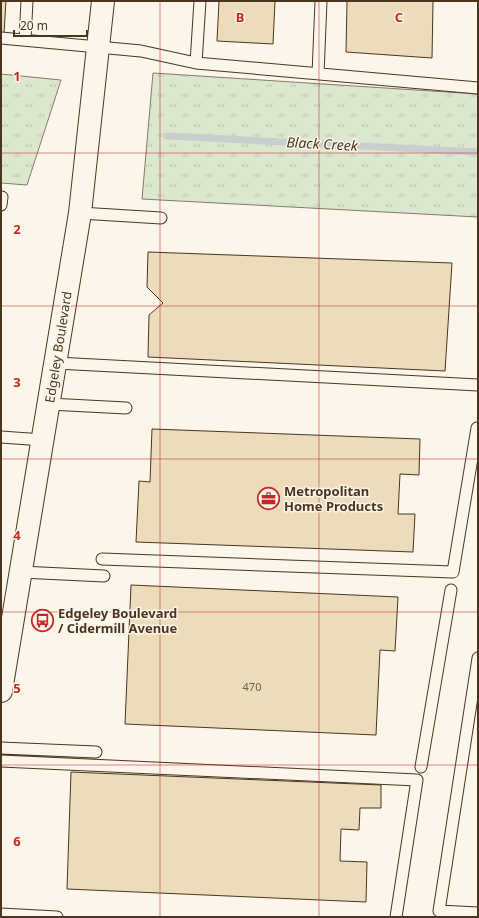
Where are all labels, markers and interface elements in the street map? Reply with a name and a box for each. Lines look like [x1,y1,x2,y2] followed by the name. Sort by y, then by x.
[236,8,244,26] text: B
[395,8,403,26] text: C
[14,12,87,38] scale bar
[20,17,48,34] text: 20 m
[13,67,21,85] text: 1
[286,132,359,155] water label: Black Creek
[13,220,21,238] text: 2
[40,290,76,404] street label: Edgeley Boulevard
[13,373,21,391] text: 3
[284,482,383,515] place label: Metropolitan Home Products
[255,485,281,511] office icon: Metropolitan Home Products
[13,526,21,544] text: 4
[58,604,178,637] place label: Edgeley Boulevard / Cidermill Avenue
[29,607,55,633] bus stop icon: Edgeley Boulevard / Cidermill Avenue
[13,679,21,697] text: 5
[243,679,261,694] house number: 470
[13,832,21,850] text: 6

